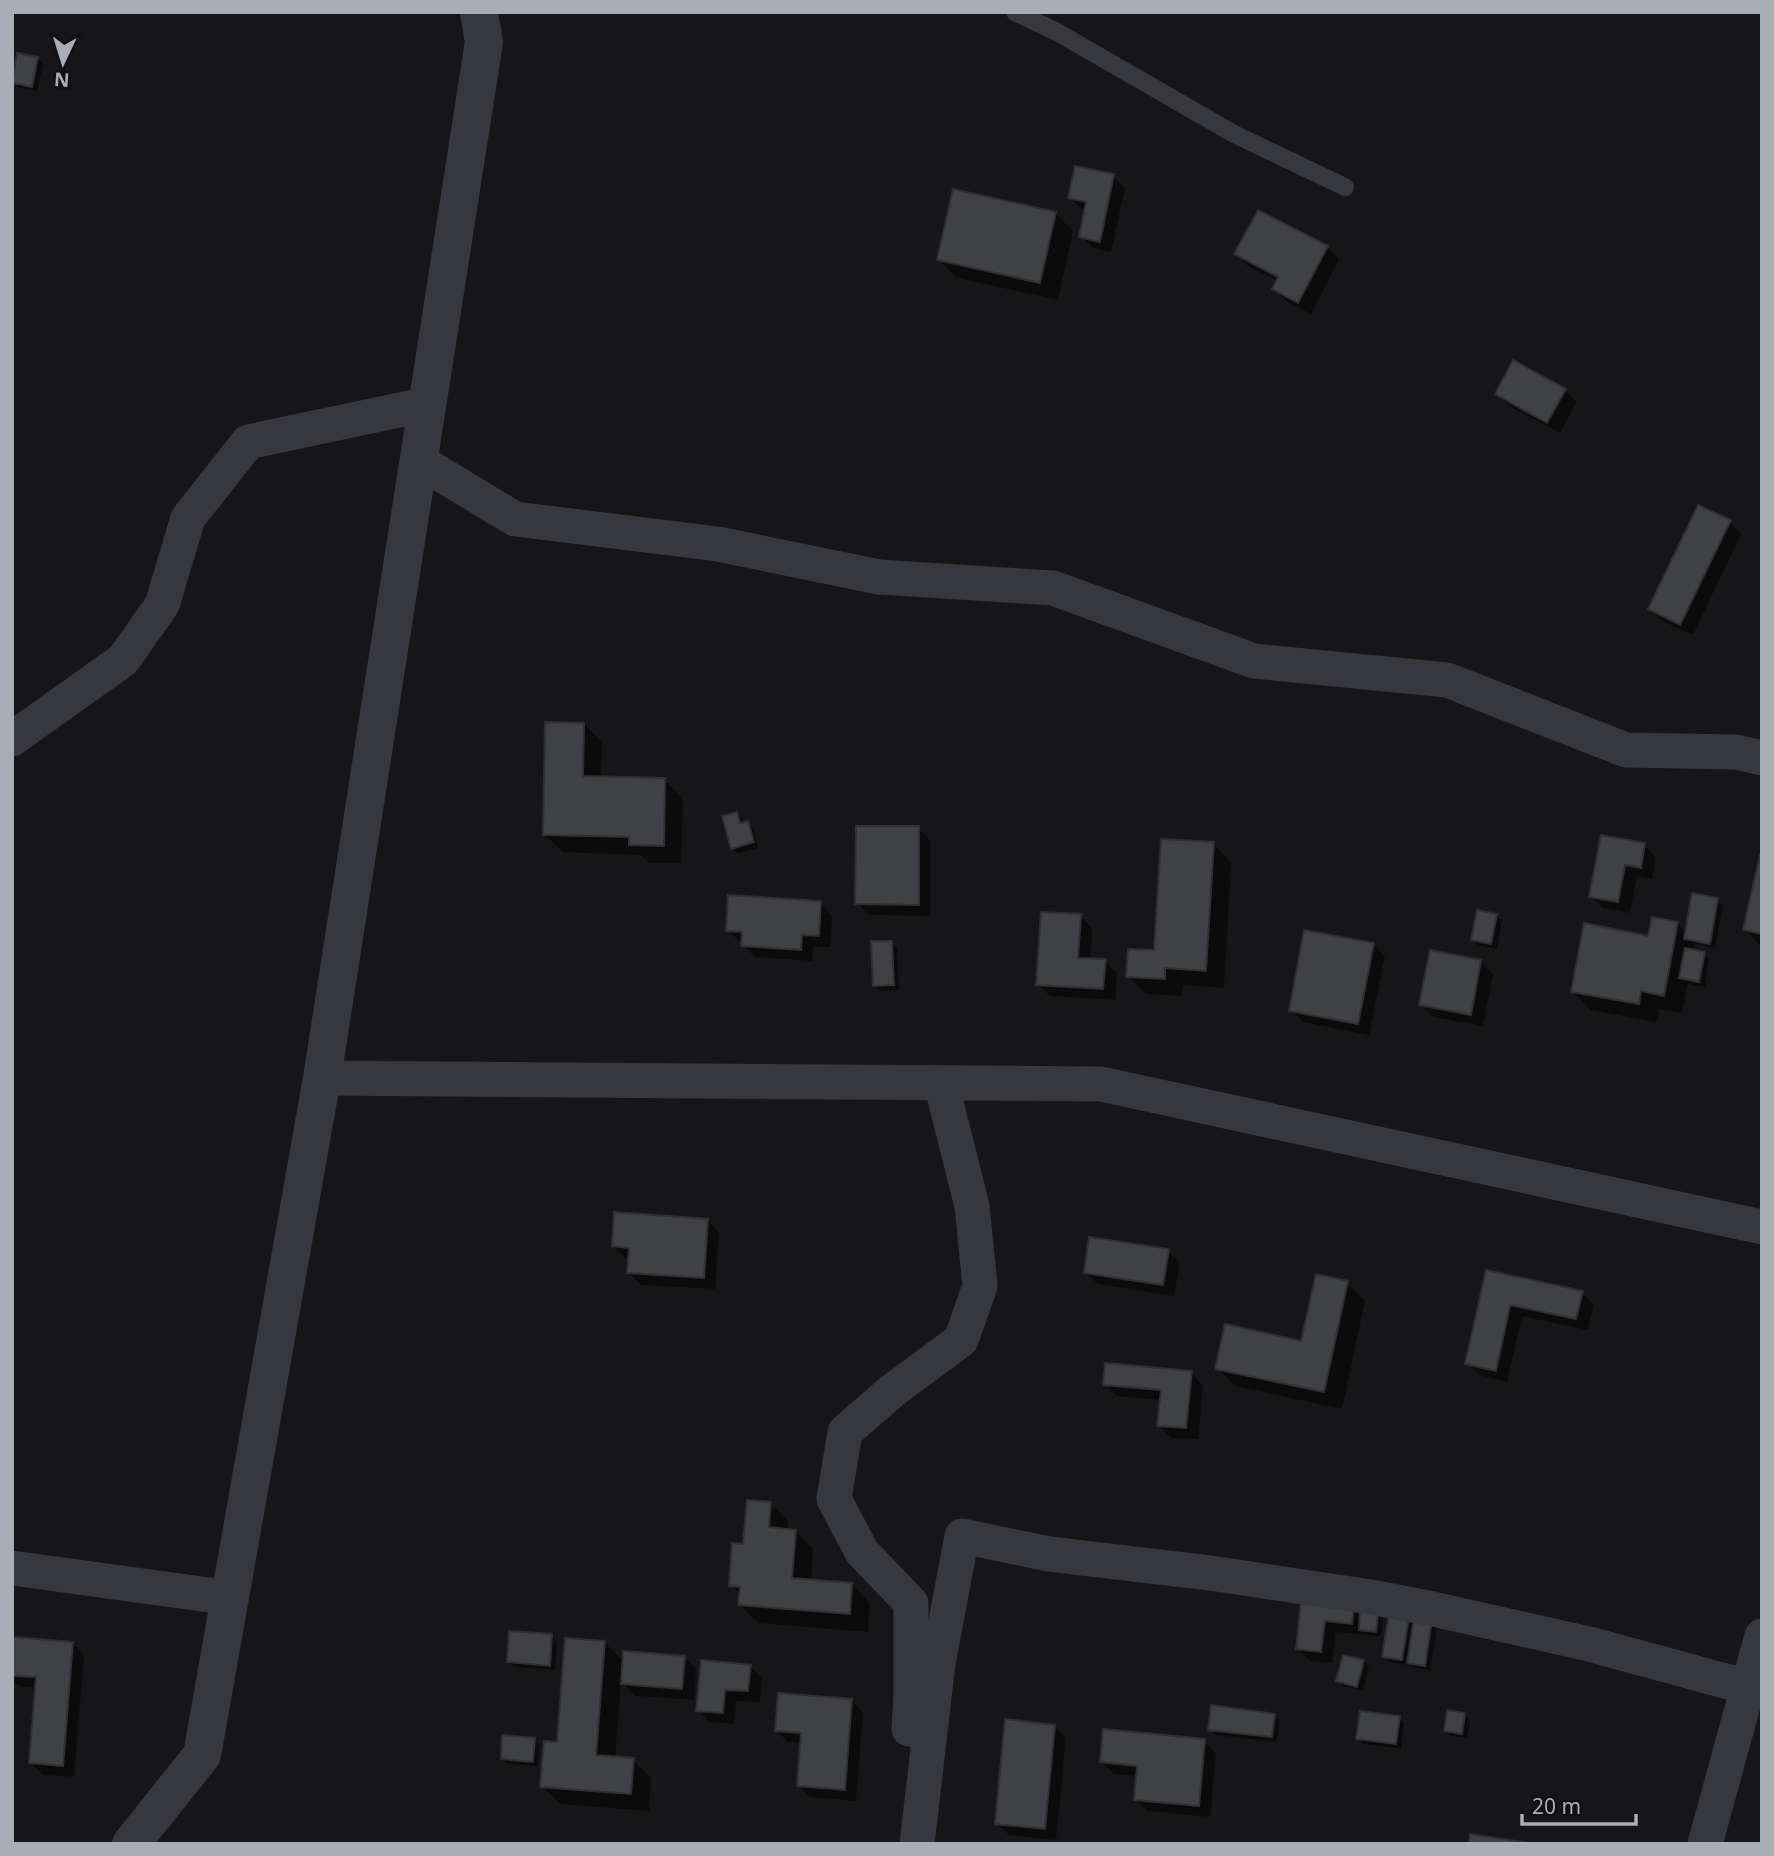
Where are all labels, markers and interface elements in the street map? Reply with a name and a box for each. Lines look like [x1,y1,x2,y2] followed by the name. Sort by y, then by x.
[28,28,98,98] north arrow
[53,66,70,93] text: N
[1522,1783,1636,1827] scale bar
[1532,1792,1581,1820] text: 20 m

